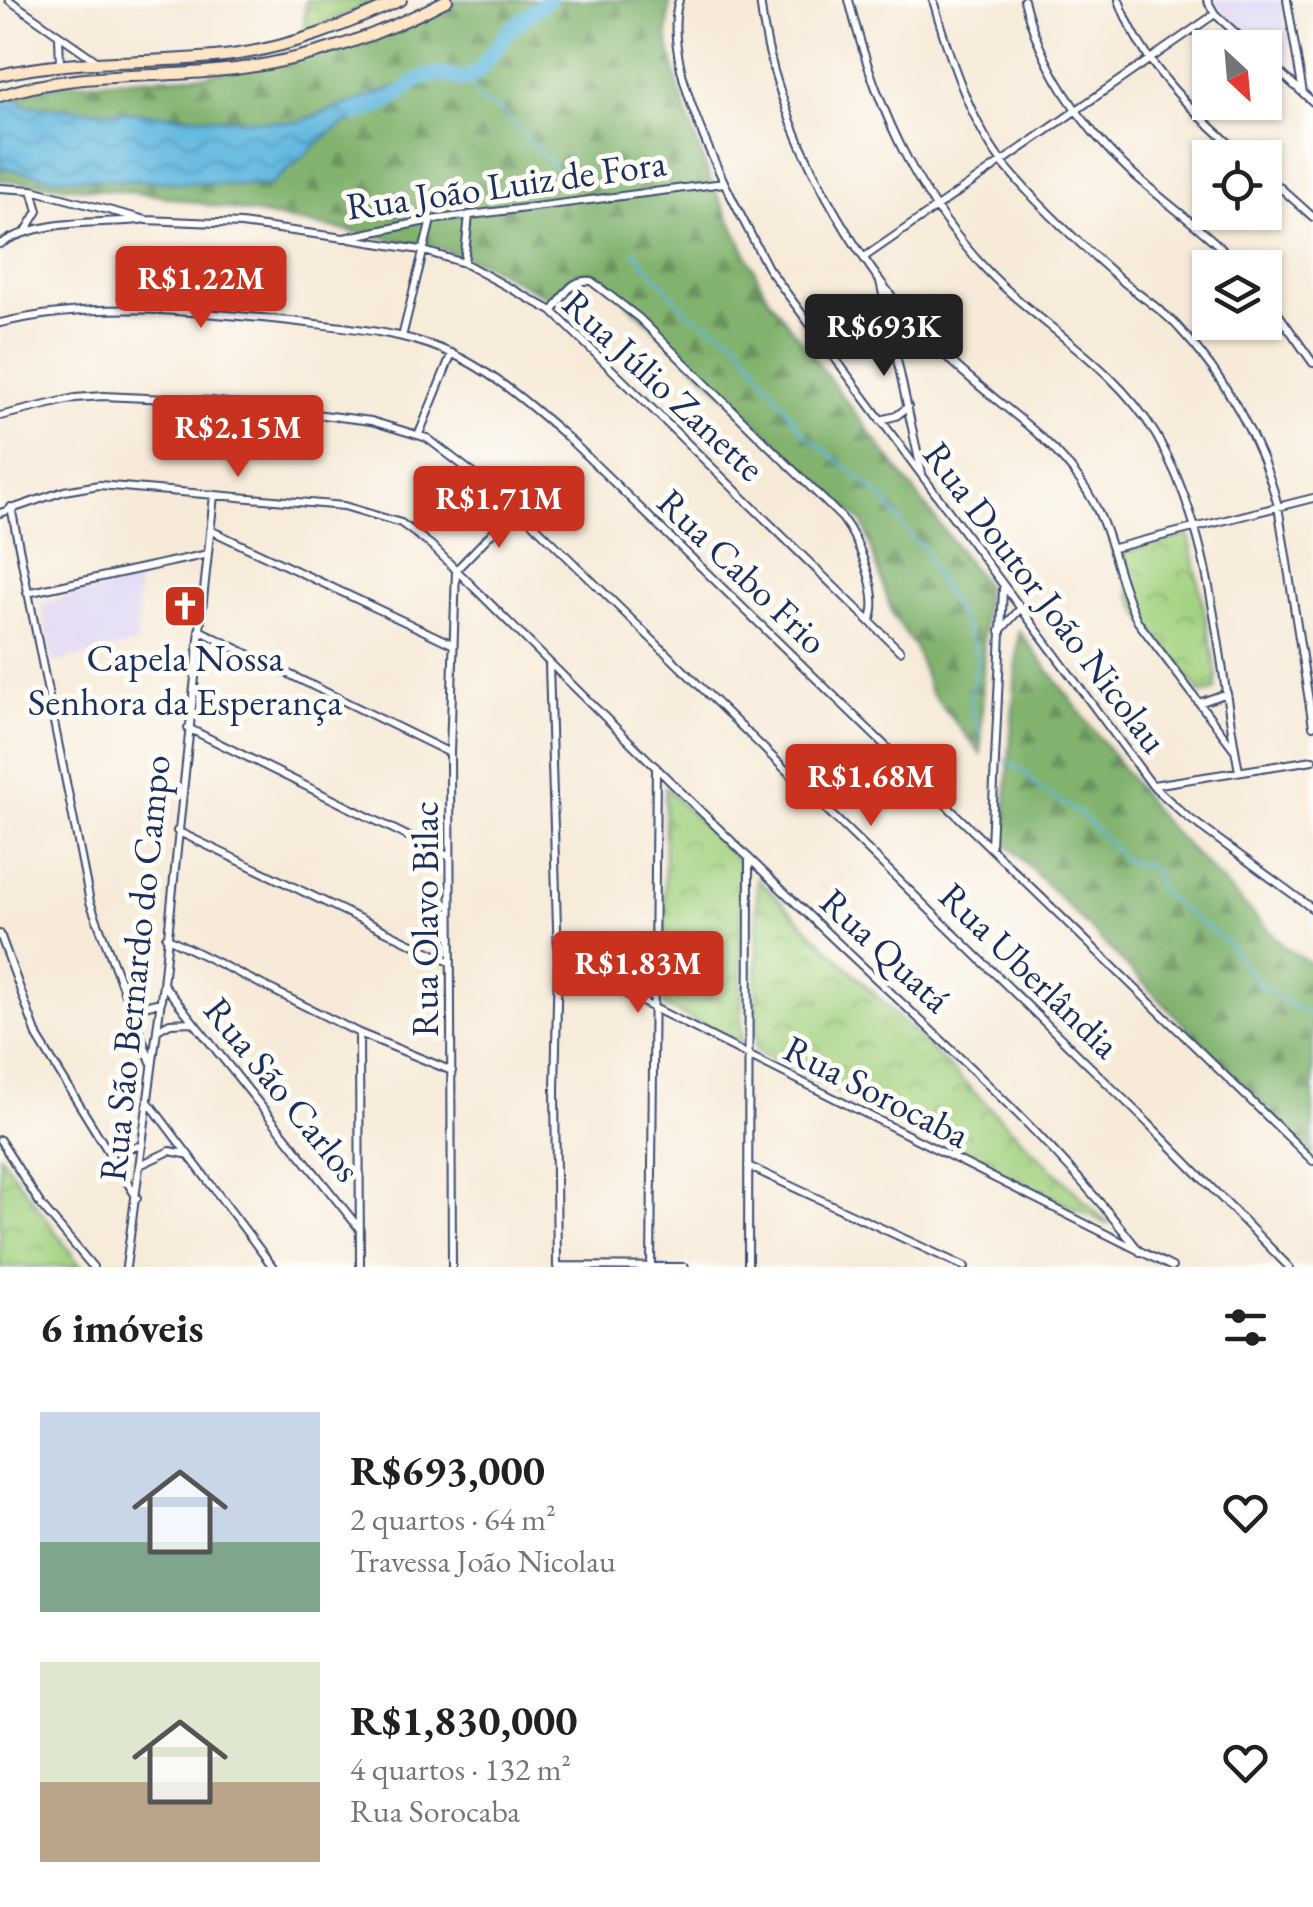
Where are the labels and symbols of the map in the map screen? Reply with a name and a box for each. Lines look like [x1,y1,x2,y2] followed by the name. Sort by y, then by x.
[1192,30,1282,120] north arrow
[343,137,670,231] street label: Rua João Luiz de Fora
[109,246,293,331] pin: R$1.22M
[552,279,776,491] street label: Rua Júlio Zanette
[803,294,965,379] pin: R$693K
[146,395,330,480] pin: R$2.15M
[913,431,1179,763] street label: Rua Doutor João Nicolau
[407,466,591,551] pin: R$1.71M
[647,478,839,664] street label: Rua Cabo Frio
[162,583,208,629] church icon: Capela Nossa Senhora da Esperança
[28,633,343,726] place label: Capela Nossa Senhora da Esperança
[779,744,963,829] pin: R$1.68M
[87,752,181,1184] street label: Rua São Bernardo do Campo
[400,801,449,1037] street label: Rua Olavo Bilac
[929,871,1131,1069] street label: Rua Uberlândia
[810,877,962,1023] street label: Rua Quatá
[546,931,730,1016] pin: R$1.83M
[193,986,373,1192] street label: Rua São Carlos
[776,1023,979,1159] street label: Rua Sorocaba

